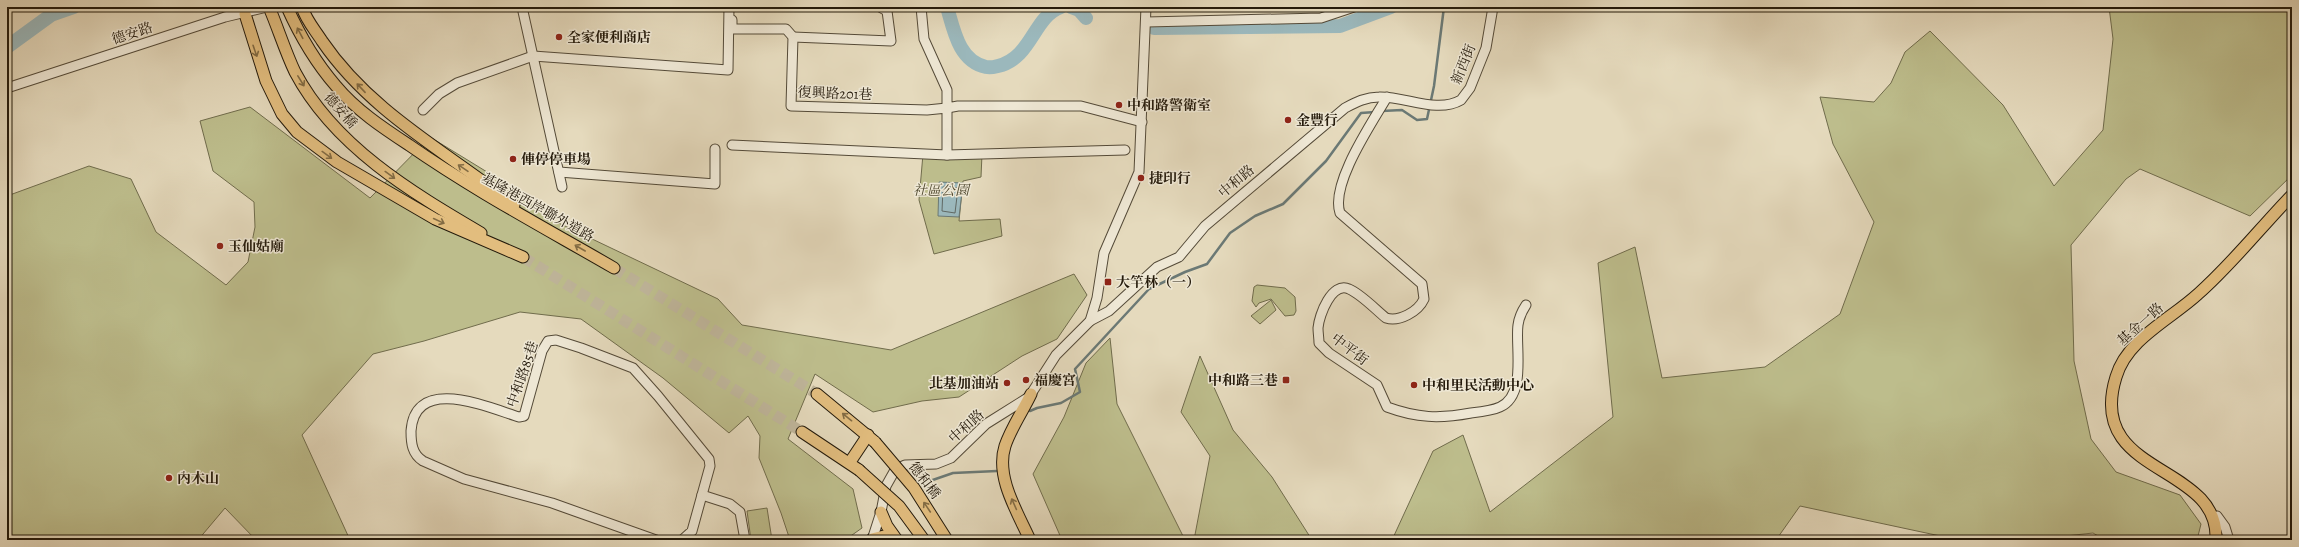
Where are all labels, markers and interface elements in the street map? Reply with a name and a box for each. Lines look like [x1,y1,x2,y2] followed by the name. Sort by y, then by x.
[109,18,155,49] street label: 德安路
[296,27,304,39] one-way arrow
[567,28,651,47] place label: 全家便利商店
[554,32,564,42] marker: 全家便利商店
[1447,41,1480,87] street label: 新西街
[252,45,260,57] one-way arrow
[298,75,306,87] one-way arrow
[357,83,366,93] one-way arrow
[797,83,873,104] street label: 復興路201巷
[320,88,362,132] street label: 德安橋
[1127,96,1211,115] place label: 中和路警衛室
[1114,100,1124,110] marker: 中和路警衛室
[1296,111,1338,130] place label: 金豐行
[1283,115,1293,125] marker: 金豐行
[521,150,591,169] place label: 俥停停車場
[322,151,333,159] one-way arrow
[508,154,518,164] marker: 俥停停車場
[1214,161,1259,202] street label: 中和路
[458,164,469,172] one-way arrow
[478,169,597,246] street label: 基隆港西岸聯外道路
[1149,169,1191,188] place label: 捷印行
[384,171,395,179] one-way arrow
[1136,173,1146,183] marker: 捷印行
[913,181,971,200] park label: 社區公園
[433,218,445,225] one-way arrow
[228,237,284,256] place label: 玉仙姑廟
[215,241,225,251] marker: 玉仙姑廟
[574,244,586,252] one-way arrow
[1116,273,1200,292] place label: 大竿林（一）
[1103,277,1113,287] marker: 大竿林（一）
[2113,299,2167,350] street label: 基金一路
[1327,329,1372,370] street label: 中平街
[502,339,543,410] street label: 中和路85巷
[1034,371,1076,390] place label: 福慶宮
[1208,371,1278,390] place label: 中和路三巷
[929,374,999,393] place label: 北基加油站
[1021,375,1031,385] marker: 福慶宮
[1281,375,1291,385] marker: 中和路三巷
[1422,376,1534,395] place label: 中和里民活動中心
[1002,378,1012,388] marker: 北基加油站
[1409,380,1419,390] marker: 中和里民活動中心
[944,405,988,447] street label: 中和路
[841,412,852,421] one-way arrow
[904,458,945,503] street label: 德和橋
[177,469,219,488] place label: 內木山
[164,473,174,483] marker: 內木山
[1010,499,1017,511] one-way arrow
[923,502,931,513] one-way arrow

